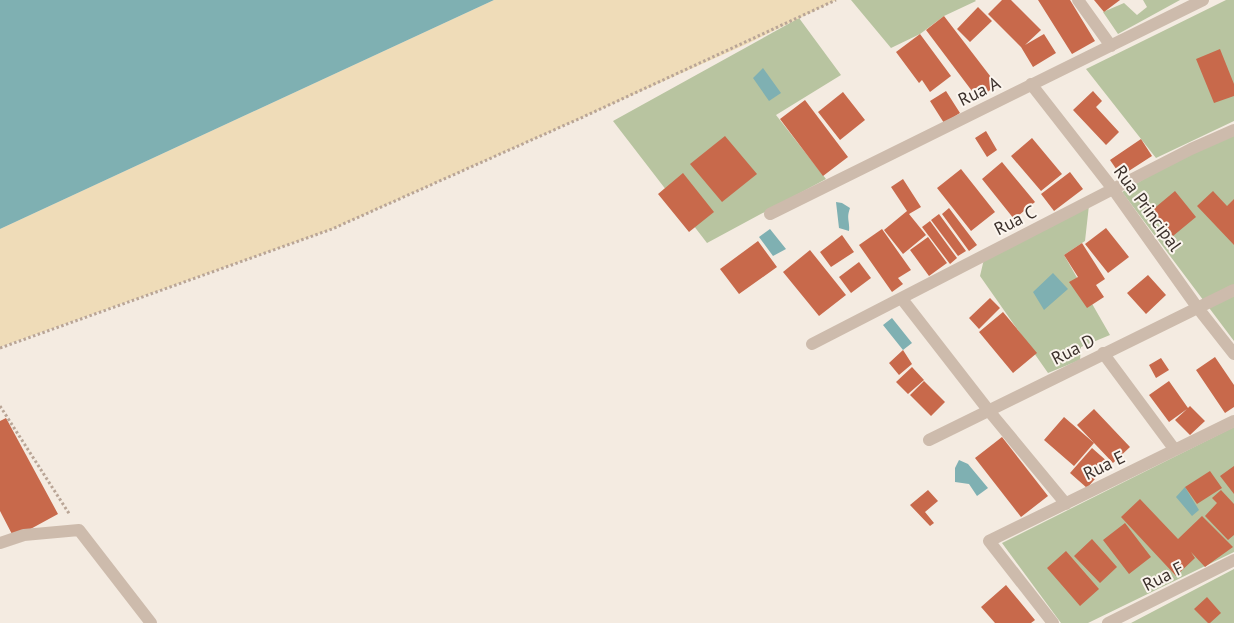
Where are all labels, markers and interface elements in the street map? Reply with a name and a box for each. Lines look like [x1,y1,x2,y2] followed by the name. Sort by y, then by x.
[954,71,1004,111] street label: Rua A
[1109,160,1187,256] street label: Rua Principal
[990,200,1040,240] street label: Rua C
[1047,328,1099,370] street label: Rua D
[1079,445,1129,485] street label: Rua E
[1138,556,1188,596] street label: Rua F

